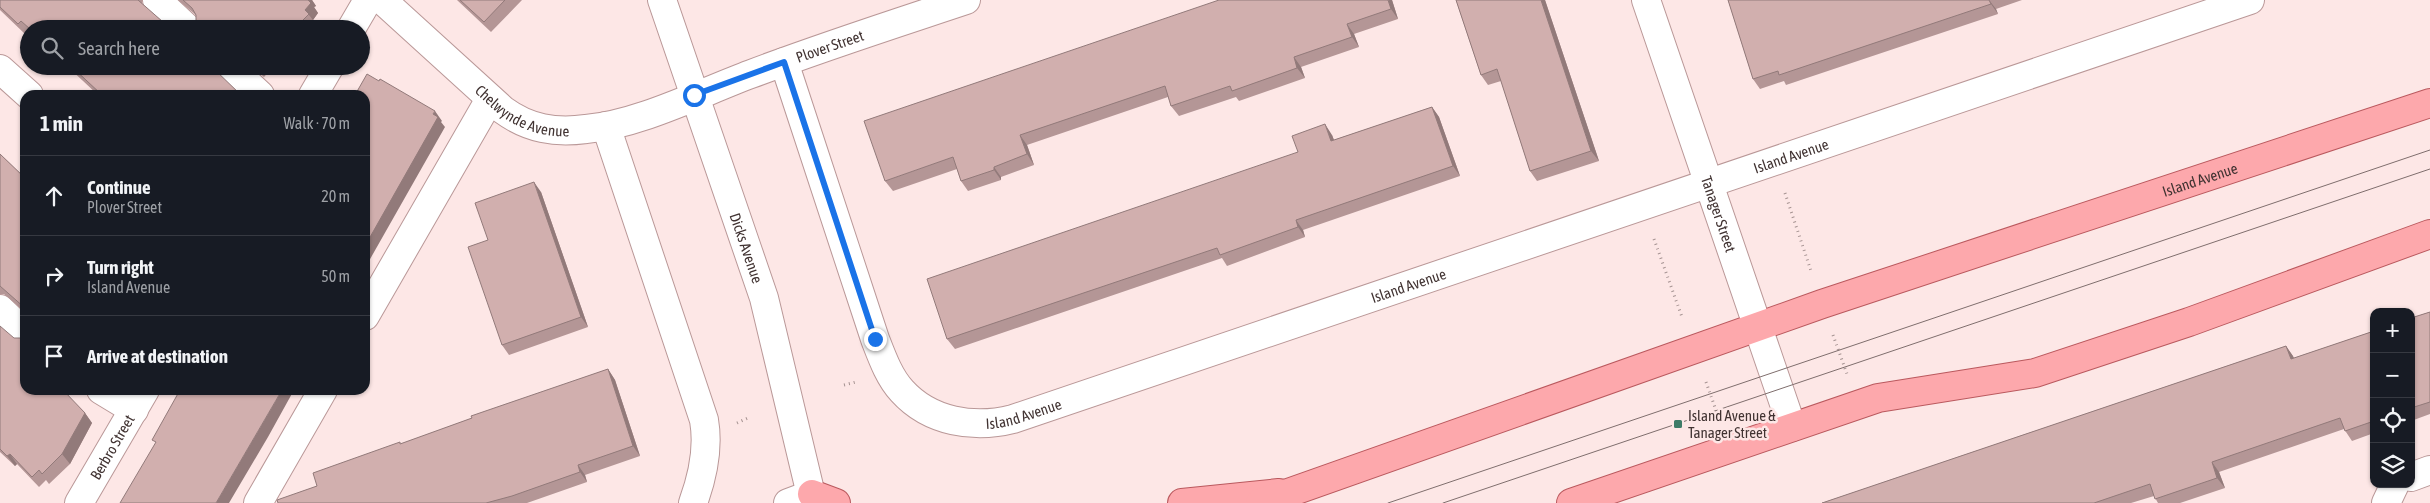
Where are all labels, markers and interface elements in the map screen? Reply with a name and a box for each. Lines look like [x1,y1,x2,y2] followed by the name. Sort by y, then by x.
[20,20,370,75] search box
[793,26,866,65] street label: Plover Street
[38,34,66,62] icon: search
[78,37,160,59] text: Search here
[472,81,570,139] street label: Chelwynde Avenue
[683,84,706,107] route start
[40,111,83,135] text: 1 min
[284,114,350,132] text: Walk · 70 m
[1751,135,1831,176] street label: Island Avenue
[2160,159,2240,199] street label: Island Avenue
[1698,174,1740,254] street label: Tanager Street
[87,176,151,198] text: Continue
[40,182,68,210] icon: ahead
[321,187,350,205] text: 20 m
[87,198,162,216] text: Plover Street
[727,211,767,285] street label: Dicks Avenue
[87,256,154,278] text: Turn right
[40,262,68,290] icon: right
[1369,264,1448,306] street label: Island Avenue
[321,267,350,285] text: 50 m
[87,278,170,296] text: Island Avenue
[2370,308,2415,488] map controls
[2370,308,2415,353] button: +
[864,328,887,351] route end
[40,342,68,370] icon: arrive
[87,345,228,367] text: Arrive at destination
[2370,353,2415,398] button: −
[985,395,1064,432] street label: Island Avenue
[2370,398,2415,443] button: locate
[1688,407,1776,441] place label: Island Avenue & Tanager Street
[86,411,137,482] street label: Berbro Street
[1672,418,1684,430] marker: Island Avenue & Tanager Street
[2370,443,2415,488] button: layers

